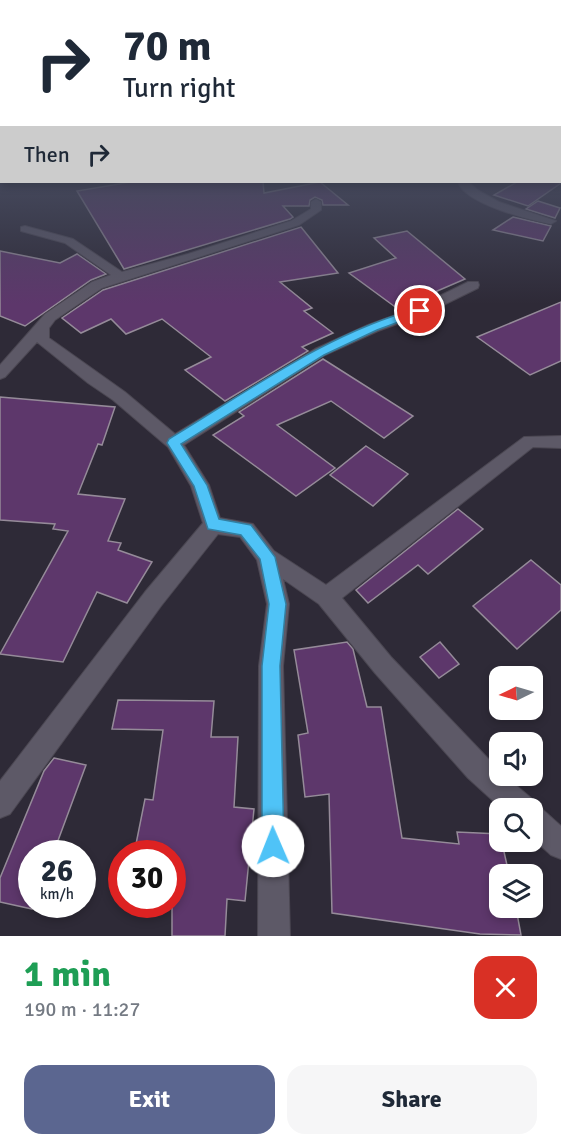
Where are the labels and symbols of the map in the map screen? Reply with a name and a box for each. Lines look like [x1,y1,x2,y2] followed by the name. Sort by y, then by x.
[394,285,445,336] pin
[489,666,543,720] north arrow
[241,814,305,878] position arrow
[108,840,186,918] speed limit sign: 30

